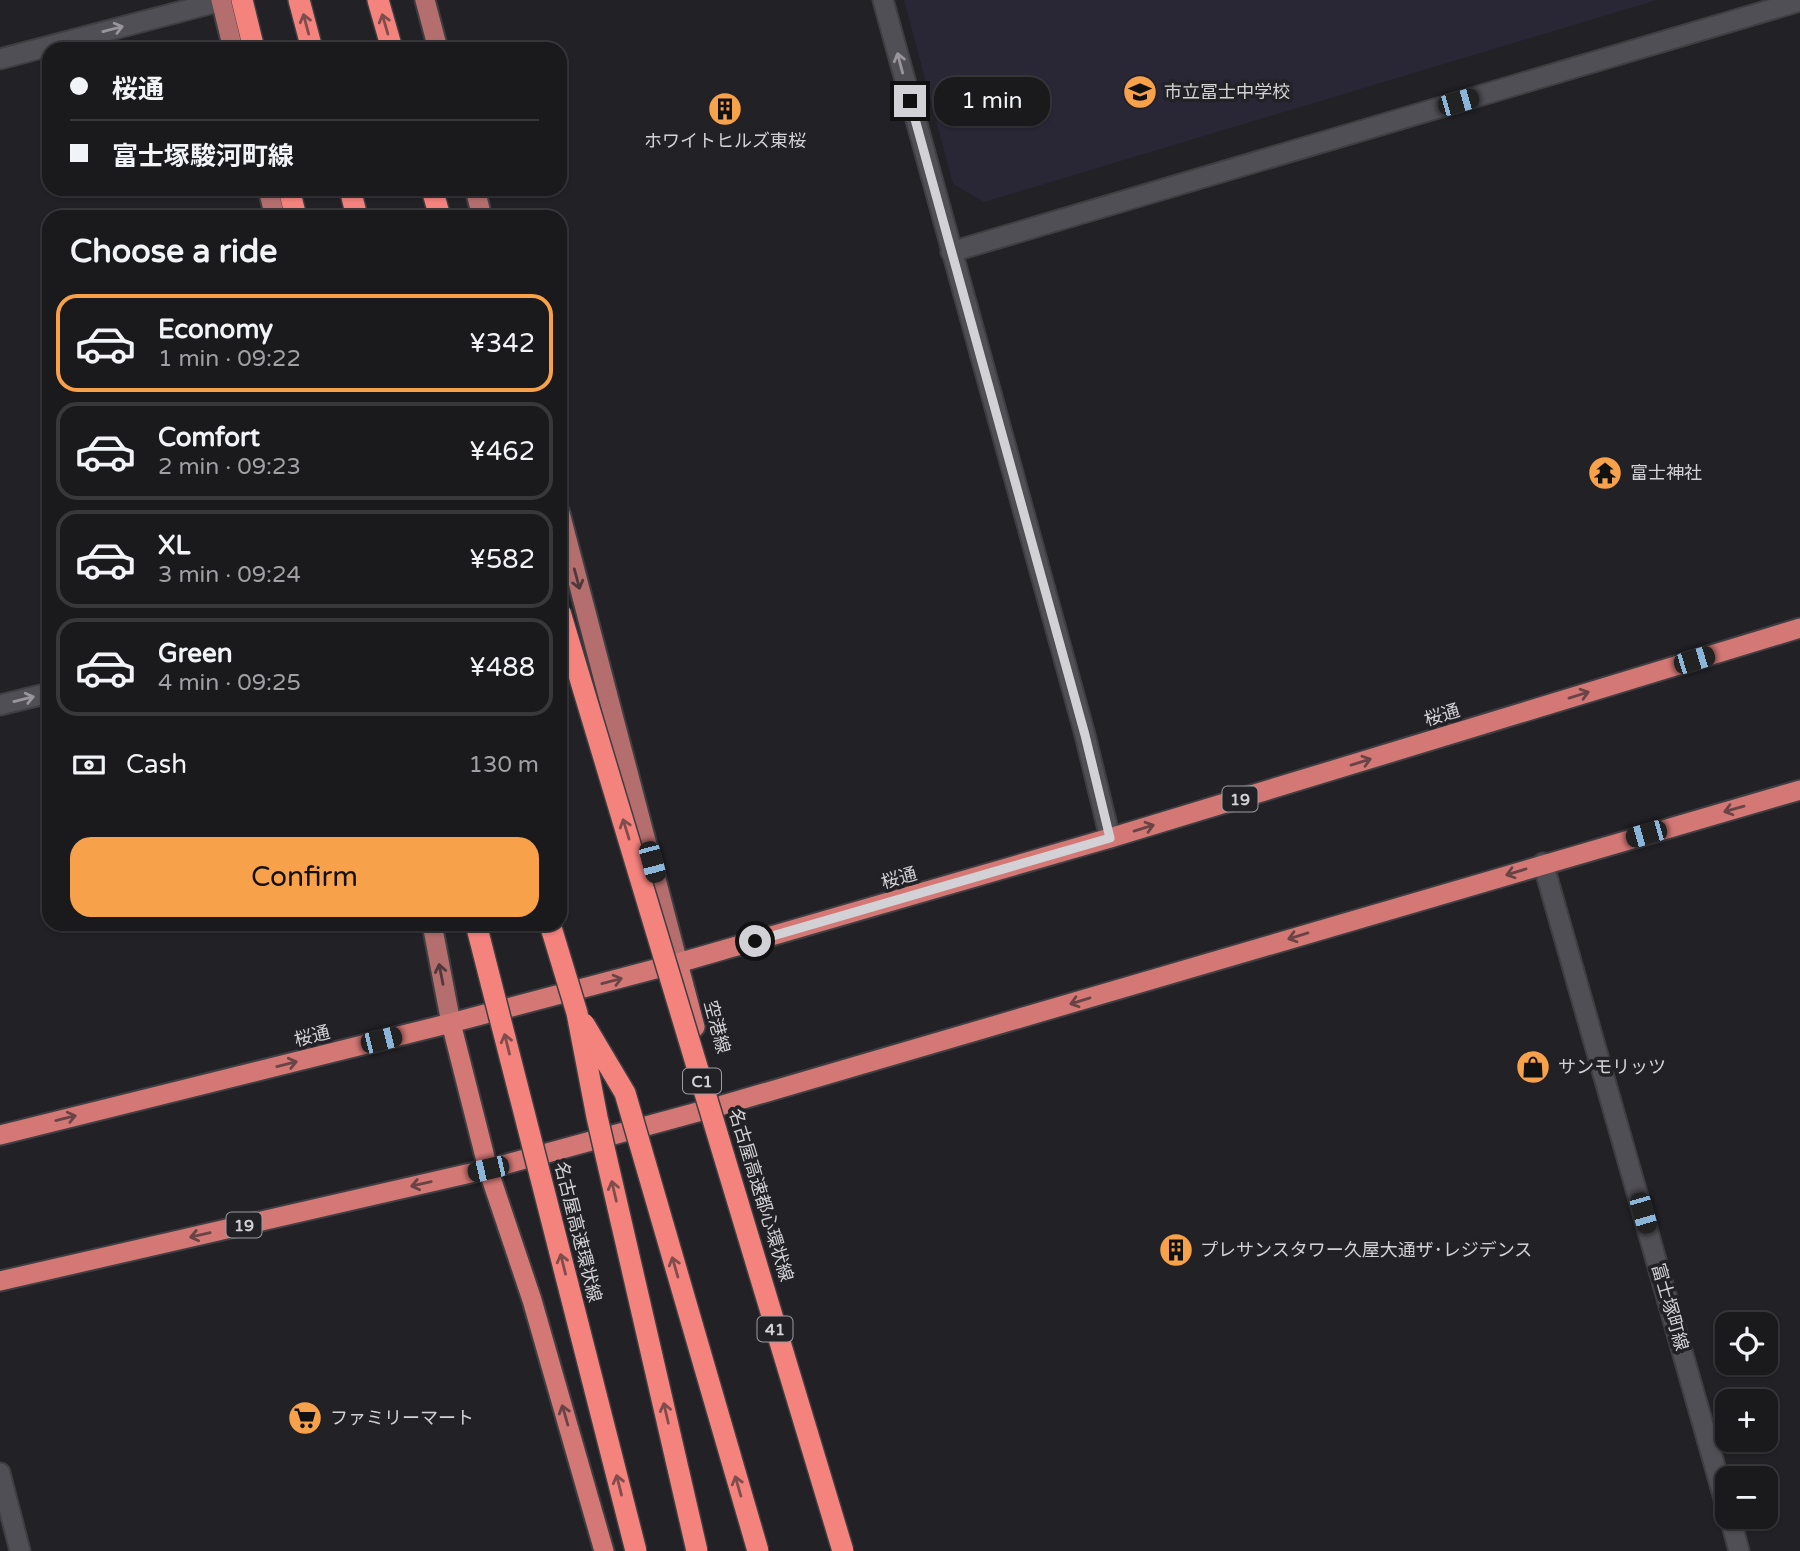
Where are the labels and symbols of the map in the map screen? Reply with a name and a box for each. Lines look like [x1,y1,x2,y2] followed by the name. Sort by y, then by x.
[298,14,311,36] one-way arrow
[378,14,391,36] one-way arrow
[102,22,124,35] one-way arrow
[893,52,906,75] one-way arrow
[1121,73,1159,111] school or university icon: 市立冨士中学校
[934,76,1050,126] callout: 1 min
[1164,81,1290,103] place label: 市立冨士中学校
[894,85,926,117] route end
[1435,86,1482,118] car
[706,90,744,128] building icon: ホワイトヒルズ東桜
[644,130,806,152] place label: ホワイトヒルズ東桜
[1586,454,1624,492] temple icon: 富士神社
[1630,462,1702,484] place label: 富士神社
[572,568,585,590] one-way arrow
[1671,644,1718,676] car
[1568,688,1590,701] one-way arrow
[13,692,35,705] one-way arrow
[1422,699,1462,731] street label: 桜通
[1350,754,1372,767] one-way arrow
[1222,786,1258,812] road number: 19
[1724,803,1746,816] one-way arrow
[618,818,631,840] one-way arrow
[1623,818,1670,850] car
[1133,820,1155,833] one-way arrow
[637,839,668,885] car
[879,862,919,894] street label: 桜通
[1505,866,1527,879] one-way arrow
[739,925,771,957] route start
[1287,931,1309,944] one-way arrow
[434,963,448,986] one-way arrow
[600,974,622,987] one-way arrow
[1069,995,1091,1008] one-way arrow
[699,998,735,1056] street label: 空港線
[292,1021,332,1051] street label: 桜通
[359,1025,404,1055] car
[500,1033,513,1056] one-way arrow
[1514,1048,1552,1086] shop icon: サンモリッツ
[1558,1056,1666,1078] place label: サンモリッツ
[275,1057,298,1070] one-way arrow
[683,1068,721,1093] road number: C1
[724,1106,798,1284] street label: 名古屋高速都心環状線
[54,1111,77,1124] one-way arrow
[466,1154,511,1184] car
[550,1159,606,1305] street label: 名古屋高速環状線
[411,1178,433,1191] one-way arrow
[607,1180,620,1203] one-way arrow
[1628,1190,1659,1236] car
[226,1212,262,1238] road number: 19
[189,1229,212,1243] one-way arrow
[1157,1231,1195,1269] building icon: プレサンスタワー久屋大通ザ･レジデンス
[1200,1239,1532,1261] place label: プレサンスタワー久屋大通ザ･レジデンス
[556,1254,569,1276] one-way arrow
[668,1256,681,1278] one-way arrow
[1647,1261,1693,1353] street label: 富士塚町線
[758,1316,792,1342] road number: 41
[286,1399,324,1437] supermarket icon: ファミリーマート
[658,1402,672,1425] one-way arrow
[558,1404,571,1426] one-way arrow
[330,1407,474,1429] place label: ファミリーマート
[612,1474,625,1497] one-way arrow
[731,1475,744,1497] one-way arrow

